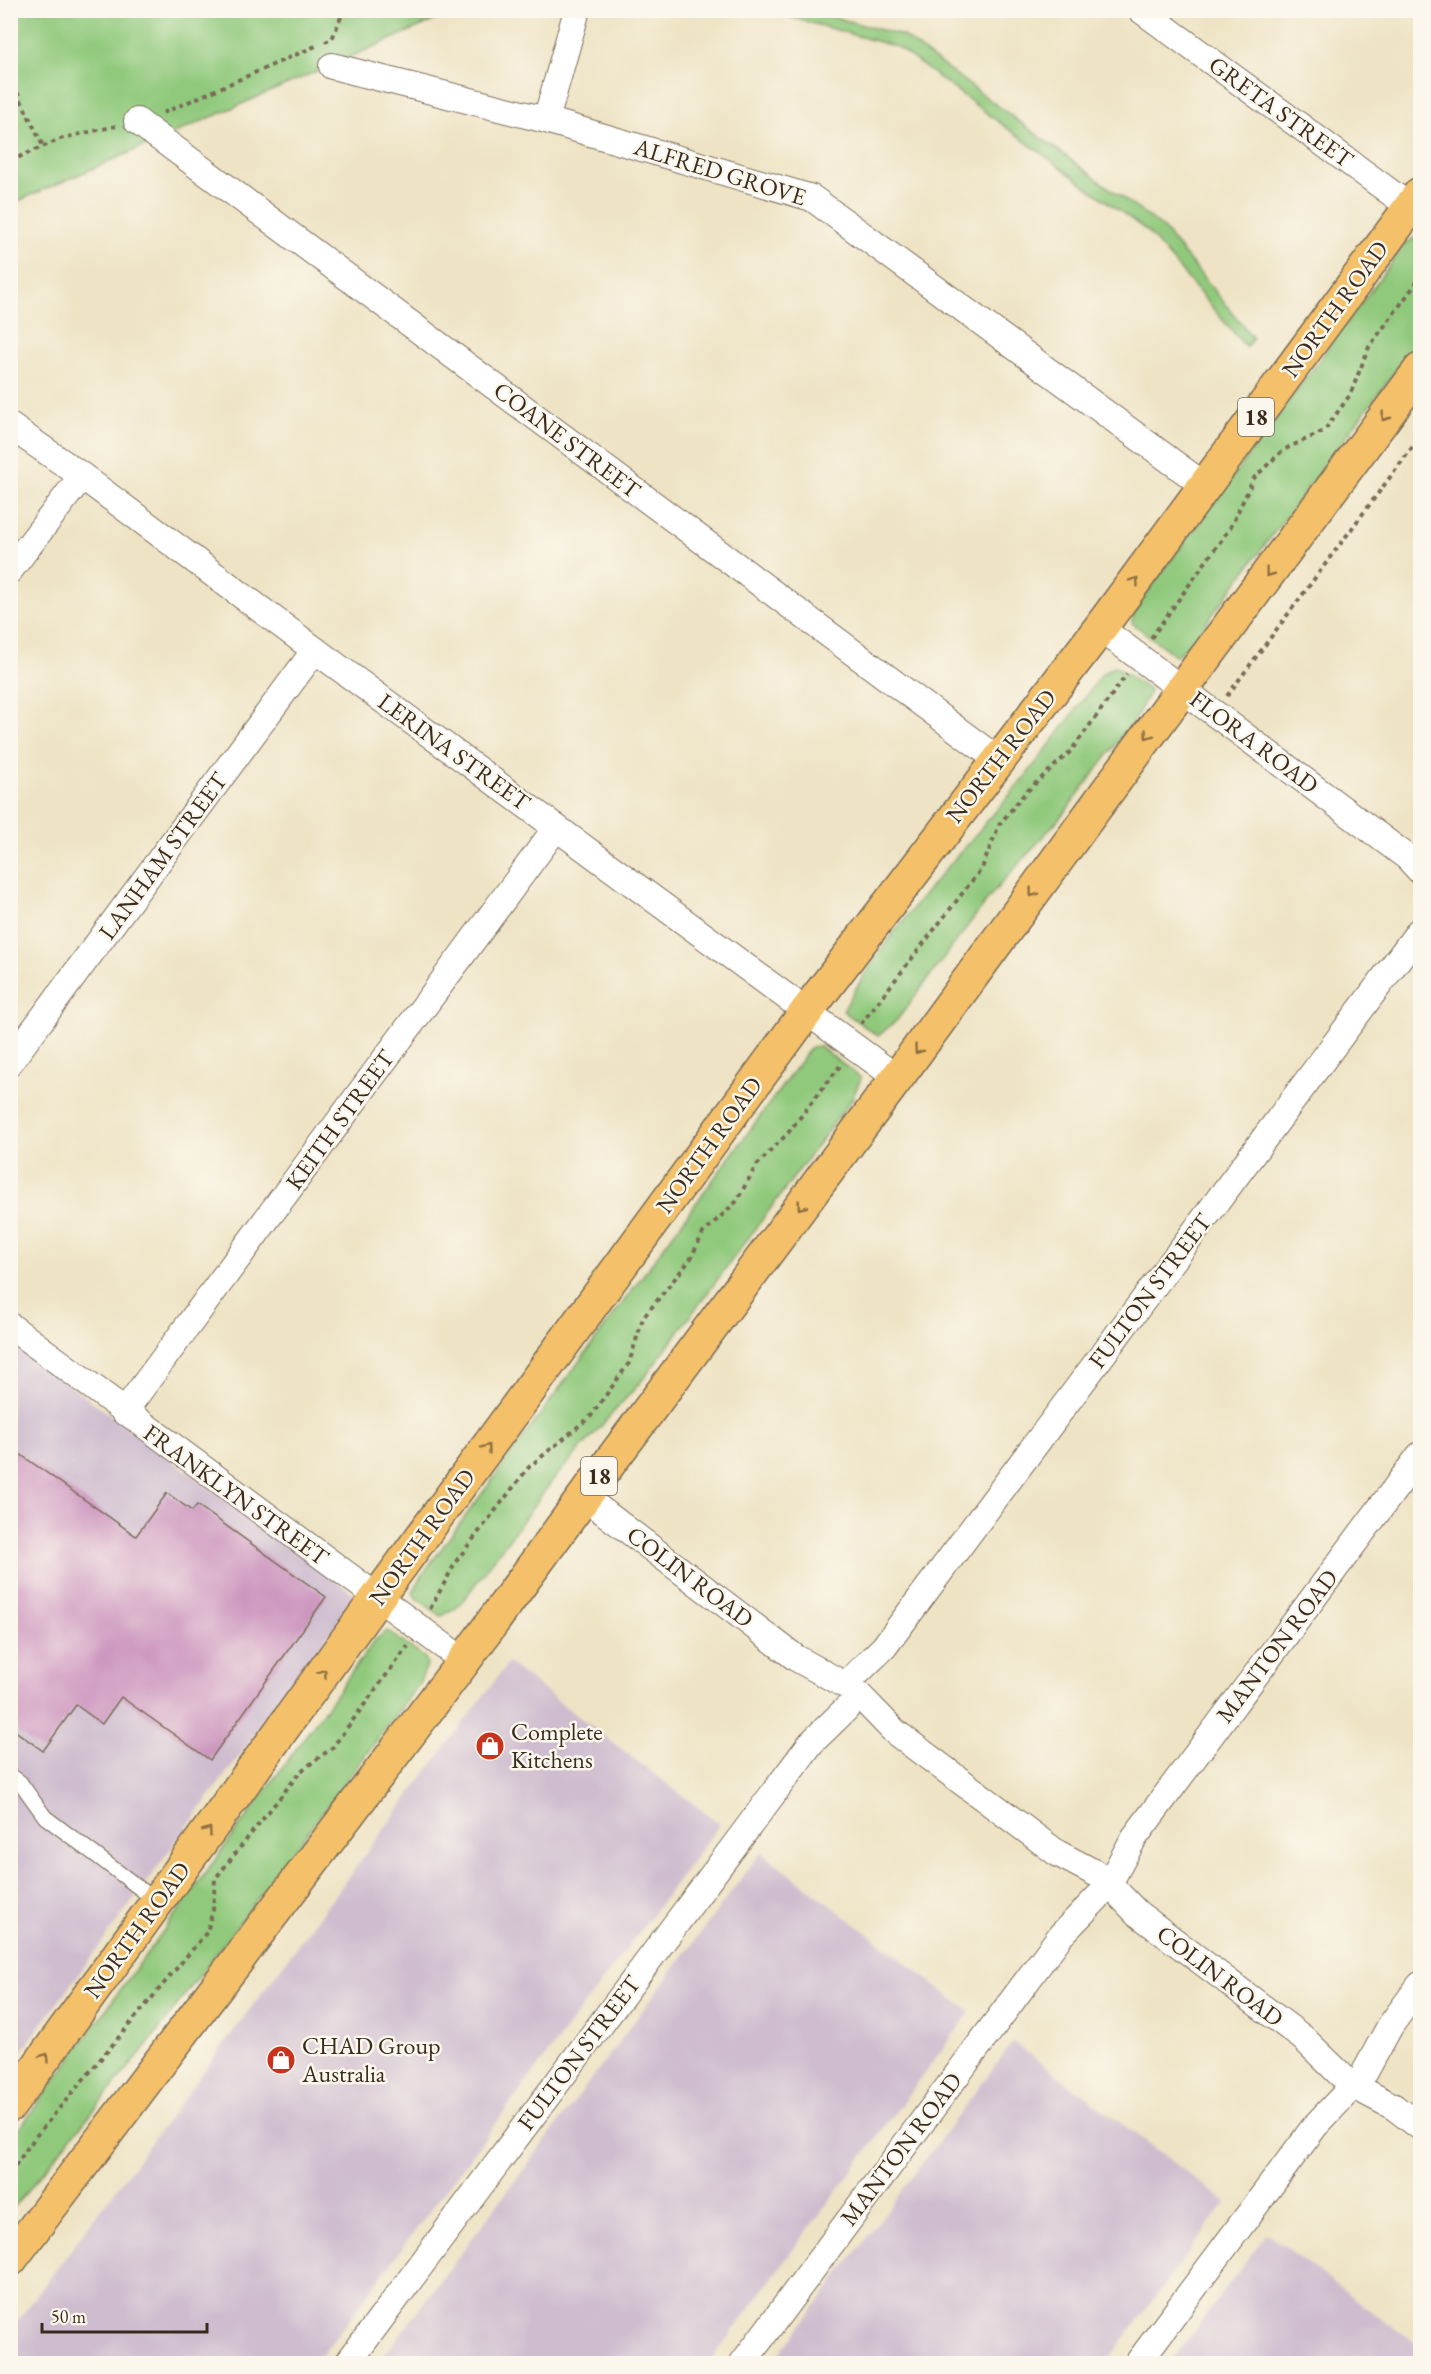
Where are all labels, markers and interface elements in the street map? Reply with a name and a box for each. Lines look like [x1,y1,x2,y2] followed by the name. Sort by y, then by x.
[1203,49,1360,175] street label: GRETA STREET
[629,130,810,212] street label: ALFRED GROVE
[1275,234,1395,383] street label: NORTH ROAD
[488,374,648,506] street label: COANE STREET
[1238,398,1274,436] road number: 18
[1382,411,1393,422] one-way arrow
[1265,567,1276,578] one-way arrow
[1128,576,1139,587] one-way arrow
[939,682,1063,829] street label: NORTH ROAD
[1184,683,1325,800] street label: FLORA ROAD
[372,686,537,818] street label: LERINA STREET
[1144,729,1155,740] one-way arrow
[91,765,234,946] street label: LANHAM STREET
[1029,886,1040,897] one-way arrow
[278,1043,401,1196] street label: KEITH STREET
[914,1044,925,1055] one-way arrow
[649,1070,769,1219] street label: NORTH ROAD
[798,1200,809,1211] one-way arrow
[1081,1206,1219,1374] street label: FULTON STREET
[138,1417,336,1573] street label: FRANKLYN STREET
[480,1443,491,1454] one-way arrow
[581,1457,617,1495] road number: 18
[362,1462,482,1611] street label: NORTH ROAD
[621,1519,760,1634] street label: COLIN ROAD
[1209,1563,1344,1729] street label: MANTON ROAD
[315,1669,326,1680] one-way arrow
[511,1716,603,1775] place label: Complete Kitchens
[474,1730,506,1762] shop icon: Complete Kitchens
[201,1827,212,1838] one-way arrow
[77,1855,197,2004] street label: NORTH ROAD
[1151,1918,1290,2033] street label: COLIN ROAD
[510,1968,648,2136] street label: FULTON STREET
[301,2030,440,2089] place label: CHAD Group Australia
[265,2044,297,2076] shop icon: CHAD Group Australia
[38,2053,49,2064] one-way arrow
[833,2066,968,2232] street label: MANTON ROAD
[42,2296,207,2334] scale bar
[51,2305,86,2328] text: 50 m

